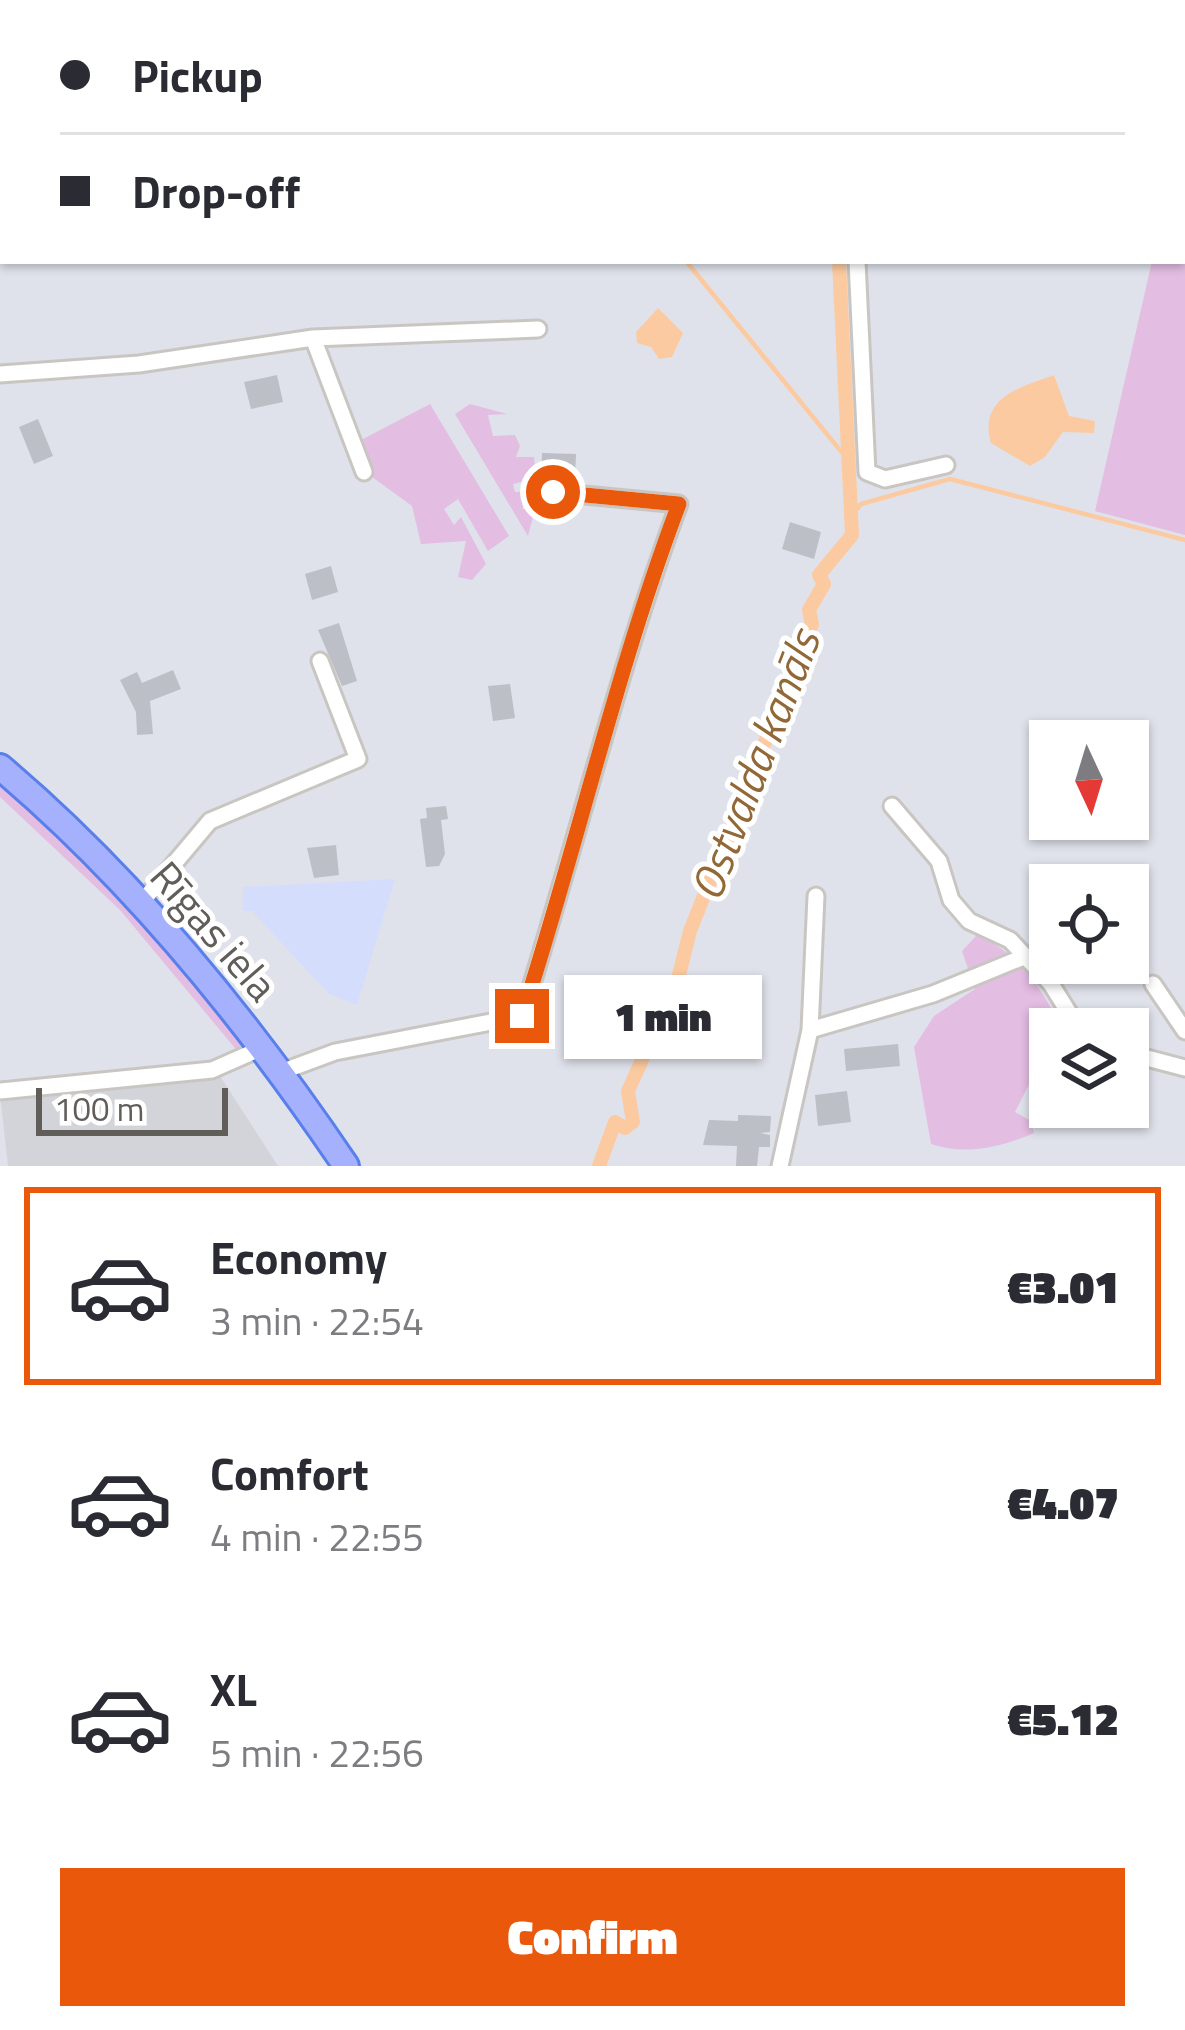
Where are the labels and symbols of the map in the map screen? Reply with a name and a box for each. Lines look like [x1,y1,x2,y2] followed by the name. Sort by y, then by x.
[526,465,580,519] route start
[671,617,838,910] water label: Ostvalda kanāls
[1029,720,1149,840] north arrow
[136,846,294,1015] street label: Rīgas iela
[564,974,762,1058] callout: 1 min
[495,989,549,1043] route end
[36,1082,228,1135] scale bar

